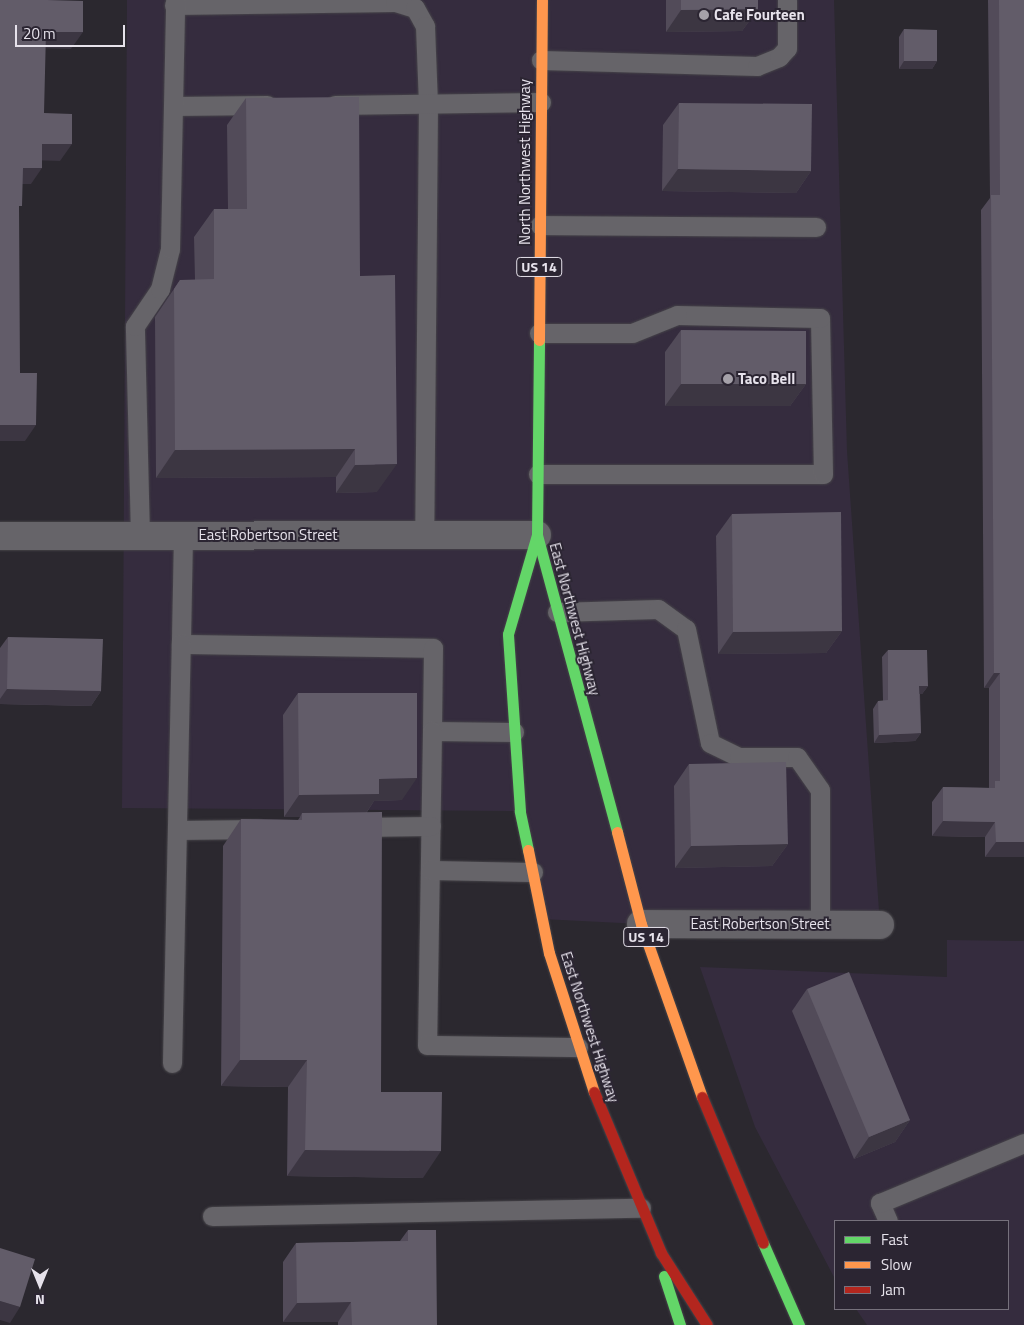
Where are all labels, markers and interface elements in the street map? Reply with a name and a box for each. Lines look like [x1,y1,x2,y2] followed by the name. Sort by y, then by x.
[714,6,805,24] place label: Cafe Fourteen
[698,9,710,21] marker: Cafe Fourteen
[18,15,128,47] scale bar
[23,22,56,45] text: 20 m
[516,79,534,245] street label: North Northwest Highway
[515,256,563,278] road number: US 14
[738,370,795,388] place label: Taco Bell
[722,373,734,385] marker: Taco Bell
[198,526,338,544] street label: East Robertson Street
[546,541,604,697] street label: East Northwest Highway
[690,915,830,933] street label: East Robertson Street
[622,926,670,949] road number: US 14
[557,949,623,1105] street label: East Northwest Highway
[834,1220,1009,1310] legend
[881,1228,908,1251] text: Fast
[881,1253,912,1276] text: Slow
[15,1260,65,1310] north arrow
[881,1278,905,1301] text: Jam
[35,1290,45,1311] text: N

